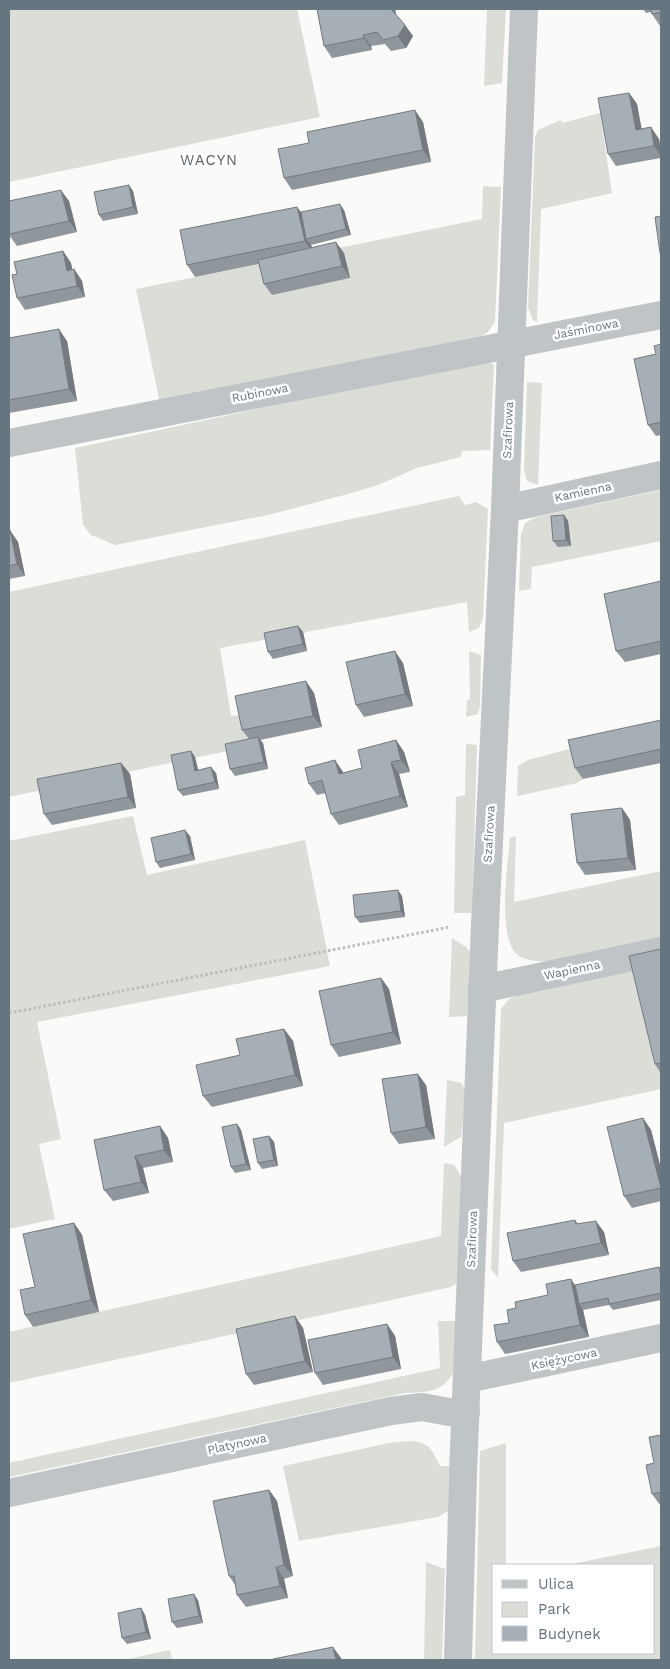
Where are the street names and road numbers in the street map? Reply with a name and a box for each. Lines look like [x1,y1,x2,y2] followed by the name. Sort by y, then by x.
[553,316,620,342] street label: Jaśminowa
[231,381,290,405] street label: Rubinowa
[500,401,516,459] street label: Szafirowa
[553,479,613,505] street label: Kamienna
[481,805,497,863] street label: Szafirowa
[543,957,602,983] street label: Wapienna
[464,1210,480,1268] street label: Szafirowa
[530,1345,598,1373] street label: Księżycowa
[206,1431,268,1457] street label: Platynowa

